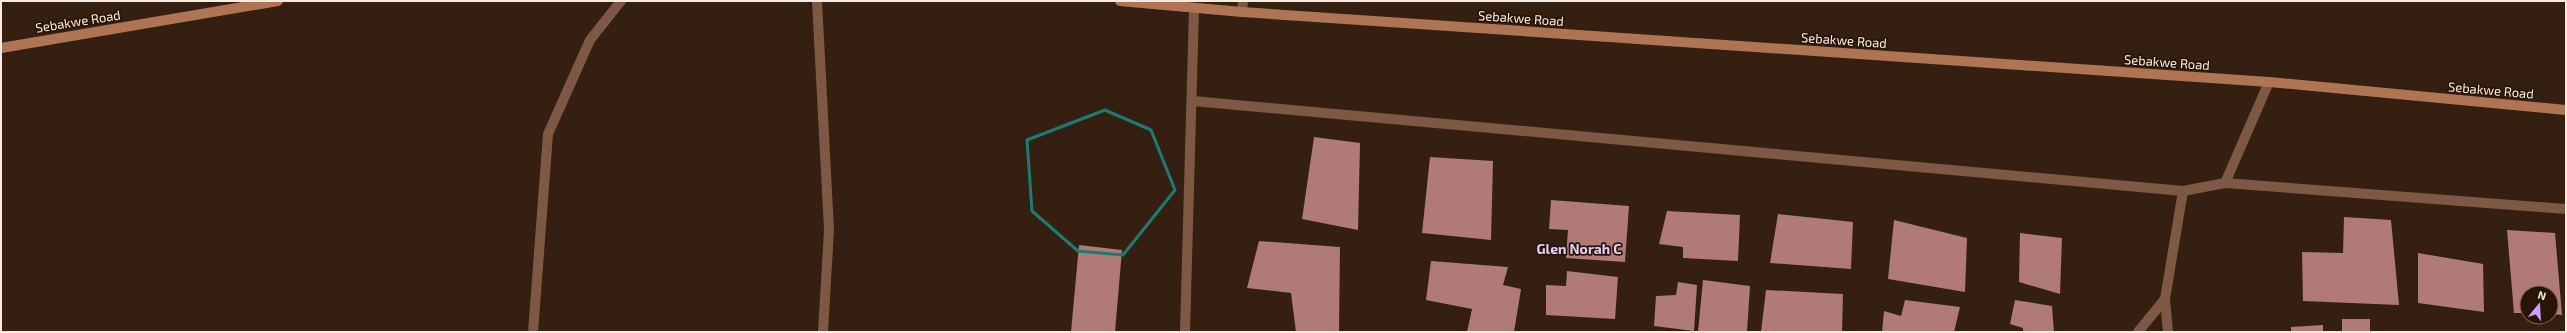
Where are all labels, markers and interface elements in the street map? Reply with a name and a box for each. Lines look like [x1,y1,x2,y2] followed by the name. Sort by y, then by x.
[34,6,122,36] street label: Sebakwe Road
[1478,7,1564,29] street label: Sebakwe Road
[1801,29,1887,51] street label: Sebakwe Road
[2124,51,2210,73] street label: Sebakwe Road
[2447,78,2535,102] street label: Sebakwe Road
[1537,240,1621,257] district label: Glen Norah C
[2519,285,2559,325] north arrow
[2536,288,2548,302] text: N

